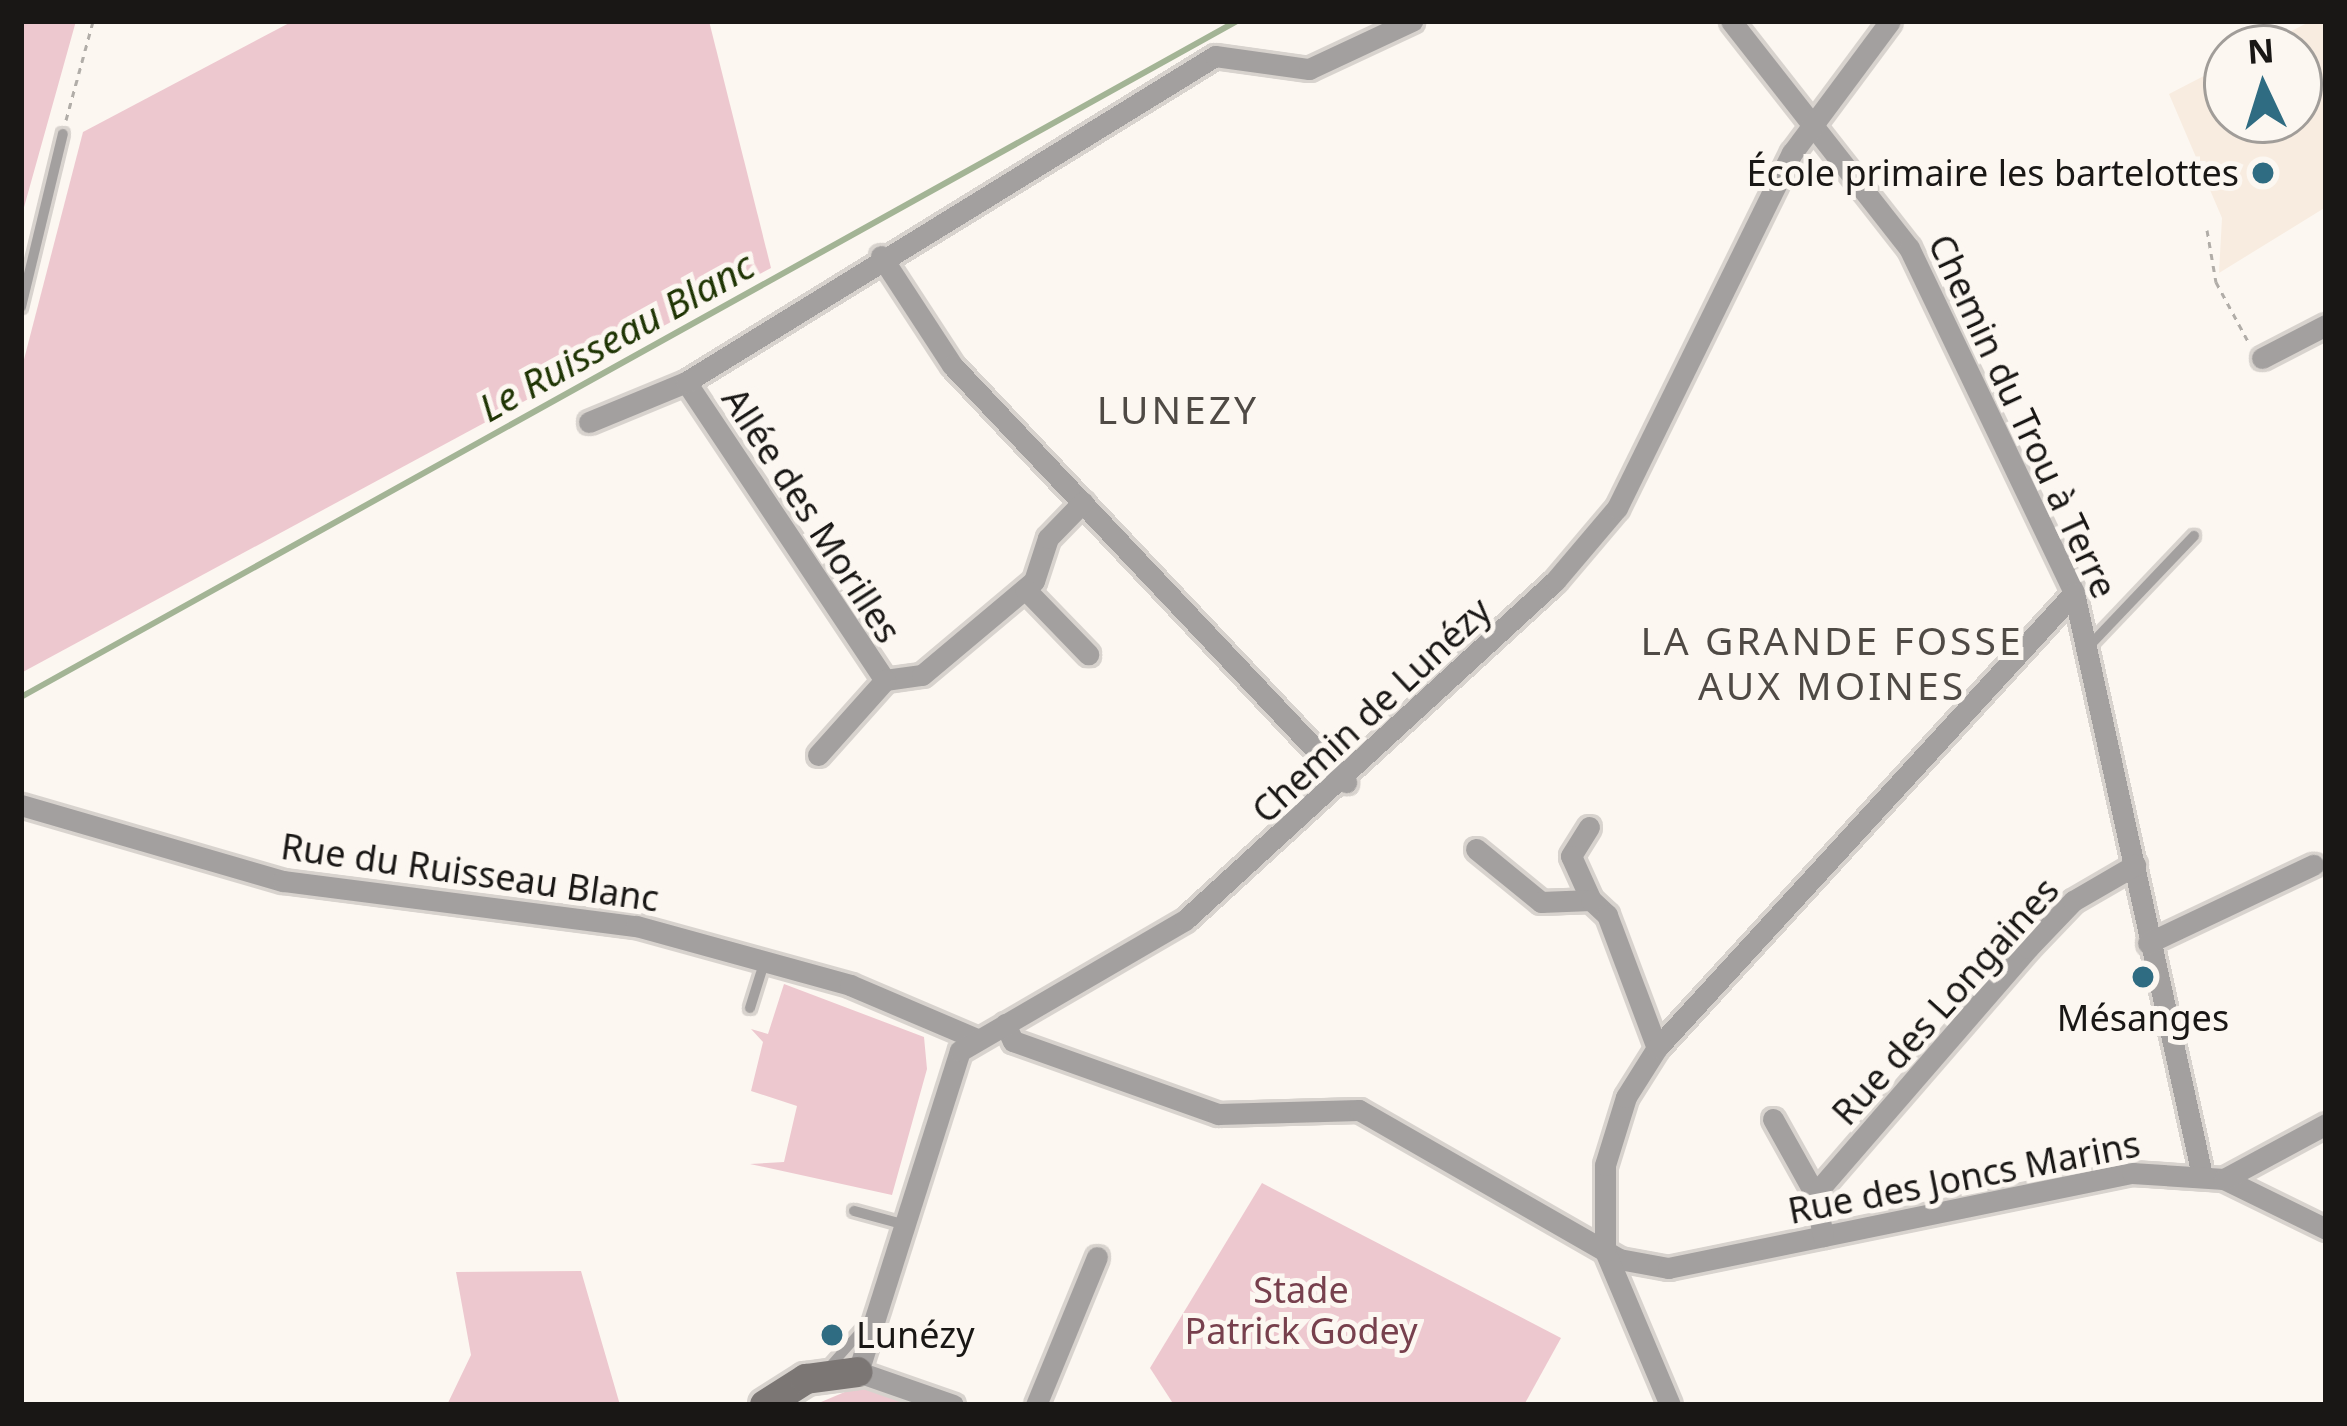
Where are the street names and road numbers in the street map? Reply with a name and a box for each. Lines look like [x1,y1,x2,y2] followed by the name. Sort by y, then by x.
[1920,227,2126,605] street label: Chemin du Trou à Terre
[713,379,911,651] street label: Allée des Morilles
[1243,588,1499,832] street label: Chemin de Lunézy
[278,824,662,920] street label: Rue du Ruisseau Blanc
[1823,869,2067,1133] street label: Rue des Longaines
[1784,1122,2144,1232] street label: Rue des Joncs Marins

